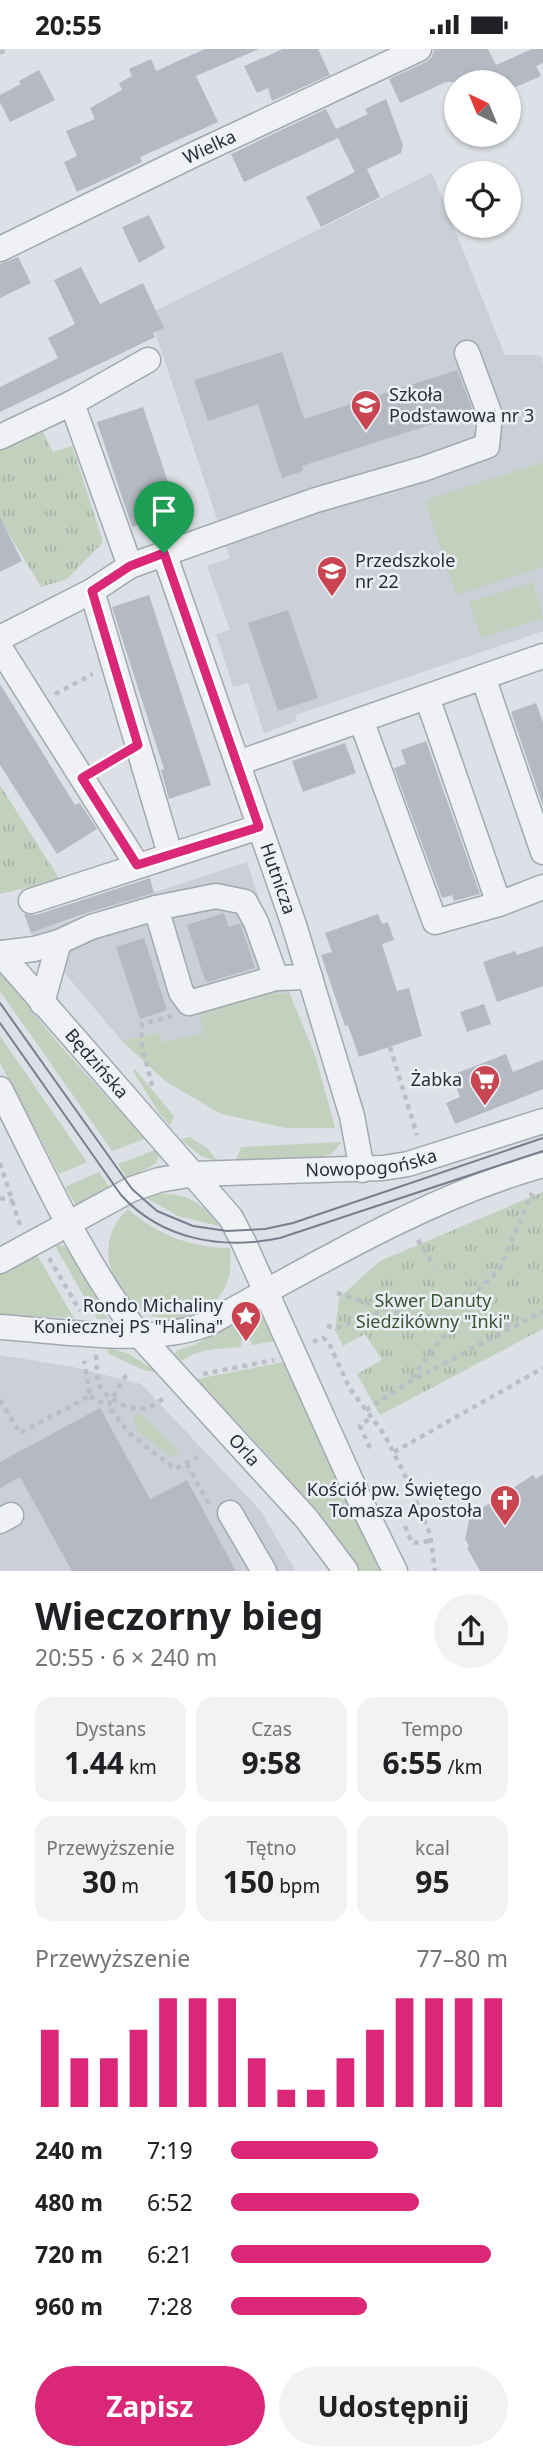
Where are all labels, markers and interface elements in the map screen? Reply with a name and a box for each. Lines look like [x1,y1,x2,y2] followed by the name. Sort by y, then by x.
[35,7,102,43] text: 20:55
[444,70,522,147] north arrow
[444,70,521,238] map controls
[179,124,240,169] street label: Wielka
[444,161,521,238] button: locate
[389,382,534,427] place label: Szkoła Podstawowa nr 3
[349,388,383,432] school or university icon: Szkoła Podstawowa nr 3
[134,481,194,553] pin
[145,492,183,530] icon: arrive
[355,548,455,593] place label: Przedszkole nr 22
[315,554,349,598] school or university icon: Przedszkole nr 22
[255,839,302,917] street label: Hutnicza
[60,1023,134,1103] street label: Będzińska
[468,1063,502,1107] supermarket icon: Żabka
[411,1067,462,1091] place label: Żabka
[305,1143,440,1181] street label: Nowopogońska
[356,1288,510,1333] park label: Skwer Danuty Siedzikówny "Inki"
[33,1293,224,1338] place label: Rondo Michaliny Koniecznej PS "Halina"
[229,1299,263,1343] place icon: Rondo Michaliny Koniecznej PS "Halina"
[224,1428,266,1471] street label: Orla
[307,1477,482,1522] place label: Kościół pw. Świętego Tomasza Apostoła
[488,1483,522,1527] church icon: Kościół pw. Świętego Tomasza Apostoła
[35,1589,323,1641] text: Wieczorny bieg
[434,1594,508,1668] button: share
[35,1641,217,1673] text: 20:55 · 6 × 240 m
[75,1716,146,1742] text: Dystans
[251,1716,292,1742] text: Czas
[402,1716,463,1742] text: Tempo
[64,1742,124,1783] text: 1.44
[242,1742,301,1783] text: 9:58
[383,1742,443,1783] text: 6:55
[124,1754,157,1780] text: km
[443,1754,482,1780] text: /km
[46,1835,175,1861] text: Przewyższenie
[246,1835,297,1861] text: Tętno
[415,1835,450,1861] text: kcal
[82,1861,116,1902] text: 30
[223,1861,274,1902] text: 150
[415,1861,450,1902] text: 95
[116,1873,139,1899] text: m
[274,1873,320,1899] text: bpm
[35,1942,190,1974] text: Przewyższenie
[416,1942,508,1974] text: 77–80 m
[35,2134,103,2166] text: 240 m
[147,2134,193,2166] text: 7:19
[35,2186,103,2218] text: 480 m
[147,2186,193,2218] text: 6:52
[35,2238,103,2270] text: 720 m
[147,2238,193,2270] text: 6:21
[35,2290,103,2322] text: 960 m
[147,2290,193,2322] text: 7:28
[35,2366,265,2446] button: Zapisz
[279,2366,508,2446] button: Udostępnij

